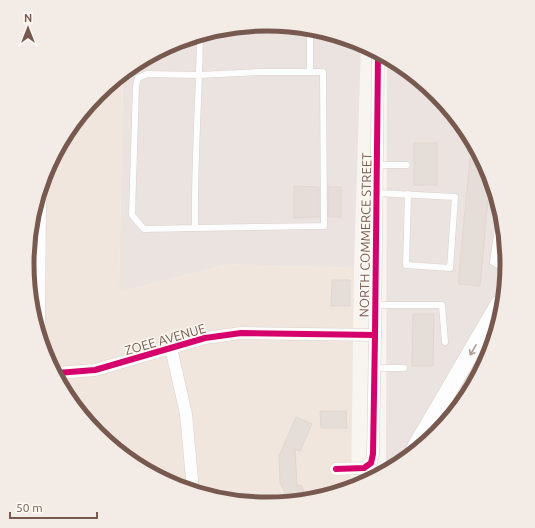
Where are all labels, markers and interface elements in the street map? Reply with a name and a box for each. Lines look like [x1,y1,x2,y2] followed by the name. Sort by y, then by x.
[8,8,48,48] north arrow
[24,12,32,24] text: N
[357,153,373,317] street label: NORTH COMMERCE STREET
[123,321,207,357] street label: ZOEE AVENUE
[468,344,476,356] one-way arrow
[10,494,97,520] scale bar
[16,501,43,514] text: 50 m

